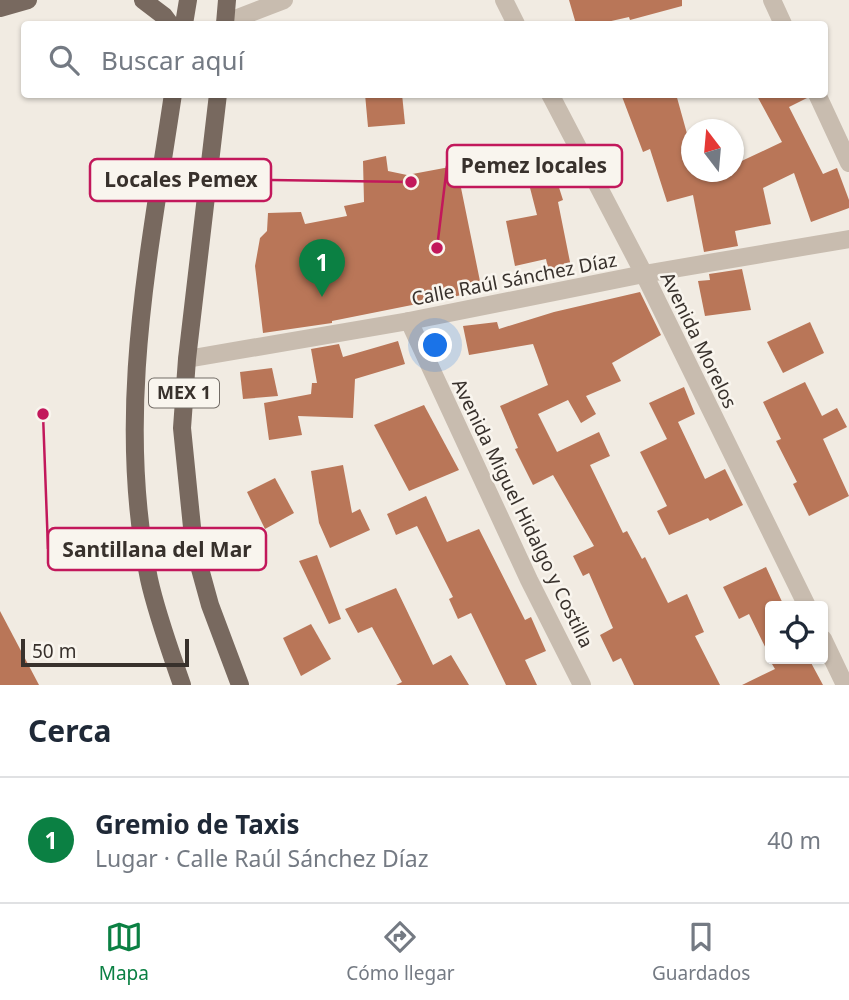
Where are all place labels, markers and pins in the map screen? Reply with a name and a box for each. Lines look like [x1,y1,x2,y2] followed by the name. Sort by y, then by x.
[447,145,622,187] callout: Pemez locales
[90,159,271,201] callout: Locales Pemex
[299,239,345,297] pin: 1
[48,528,266,570] callout: Santillana del Mar

